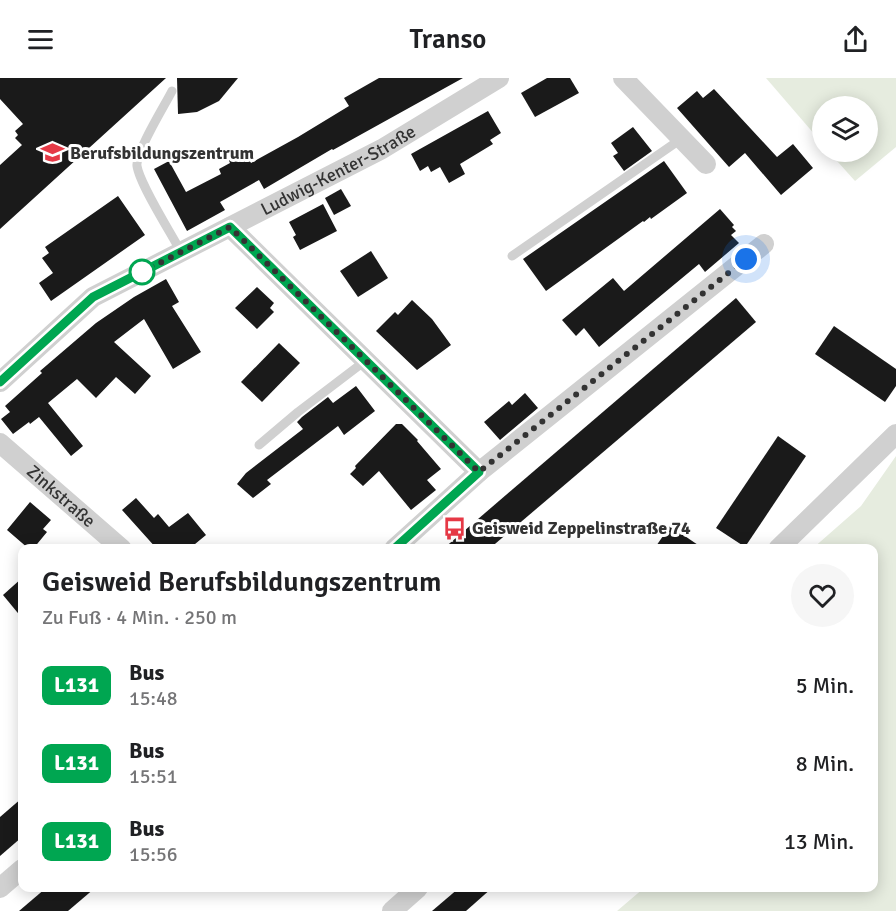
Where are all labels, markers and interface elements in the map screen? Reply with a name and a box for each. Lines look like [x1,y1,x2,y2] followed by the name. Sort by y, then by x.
[24,23,57,56] icon: menu
[410,23,486,56] text: Transo
[839,23,872,56] icon: share
[812,96,878,162] map controls
[812,96,878,162] button: layers
[257,120,420,220] street label: Ludwig-Kenter-Straße
[39,140,65,166] school or university icon: Berufsbildungszentrum
[70,142,254,164] place label: Berufsbildungszentrum
[731,244,761,274] your location
[129,259,155,285] unlabelled marker
[22,460,100,532] street label: Zinkstraße
[441,515,467,541] bus stop icon: Geisweid Zeppelinstraße 74
[472,517,691,539] place label: Geisweid Zeppelinstraße 74
[791,564,854,627] button: heart
[42,565,441,599] text: Geisweid Berufsbildungszentrum
[42,605,237,630] text: Zu Fuß · 4 Min. · 250 m
[129,659,164,686] text: Bus
[54,672,99,698] text: L131
[796,672,854,699] text: 5 Min.
[129,686,178,711] text: 15:48
[129,737,164,764] text: Bus
[54,750,99,776] text: L131
[796,750,854,777] text: 8 Min.
[129,764,178,789] text: 15:51
[129,815,164,842] text: Bus
[54,828,99,854] text: L131
[784,828,854,855] text: 13 Min.
[129,842,178,867] text: 15:56

